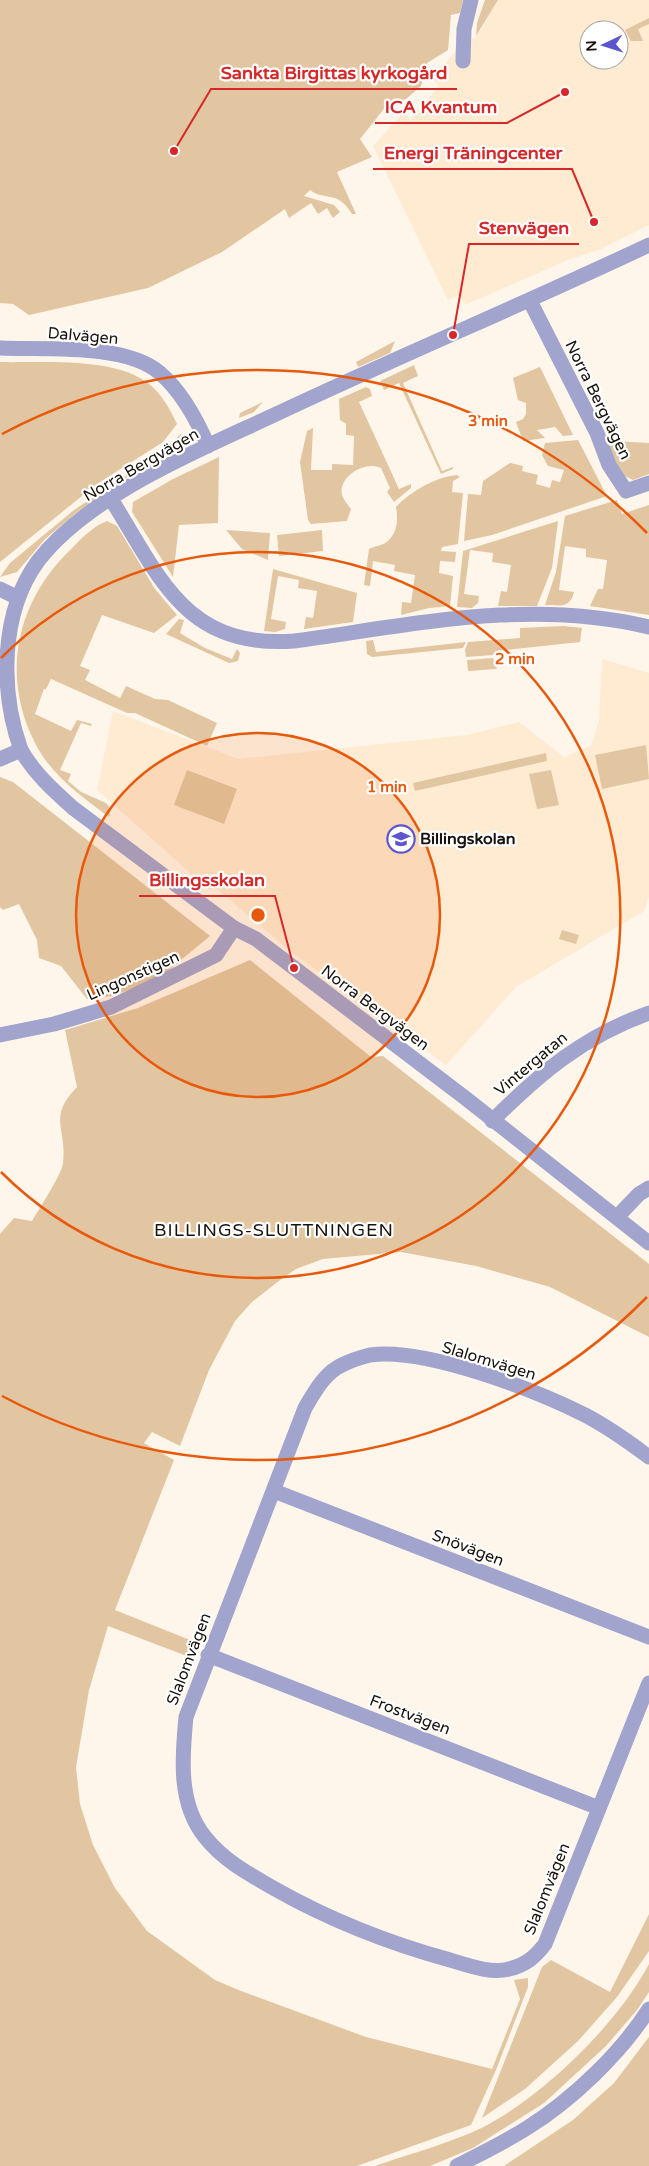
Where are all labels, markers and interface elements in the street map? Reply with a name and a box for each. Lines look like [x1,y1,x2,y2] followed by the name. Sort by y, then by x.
[579,20,629,70] north arrow
[583,40,600,52] text: N
[211,56,457,89] callout: Sankta Birgittas kyrkogård
[221,62,447,84] text: Sankta Birgittas kyrkogård
[375,90,507,123] callout: ICA Kvantum
[385,96,497,118] text: ICA Kvantum
[373,136,572,169] callout: Energi Träningcenter
[384,142,563,164] text: Energi Träningcenter
[469,211,579,244] callout: Stenvägen
[479,217,569,239] text: Stenvägen
[47,323,119,349] street label: Dalvägen
[560,337,636,463] street label: Norra Bergvägen
[468,412,508,430] text: 3 min
[80,424,202,506] street label: Norra Bergvägen
[495,650,535,668] text: 2 min
[367,778,407,796] text: 1 min
[386,824,416,854] school or university icon: Billingskolan
[420,829,515,849] place label: Billingskolan
[139,863,275,896] callout: Billingsskolan
[149,869,265,891] text: Billingsskolan
[249,906,267,924] centre of rings
[84,947,182,1005] street label: Lingonstigen
[317,961,433,1055] street label: Norra Bergvägen
[490,1028,572,1100] street label: Vintergatan
[154,1219,394,1241] district label: BILLINGS-SLUTTNINGEN
[440,1337,538,1385] street label: Slalomvägen
[429,1525,507,1571] street label: Snövägen
[162,1610,216,1708] street label: Slalomvägen
[367,1690,453,1740] street label: Frostvägen
[520,1840,574,1938] street label: Slalomvägen

